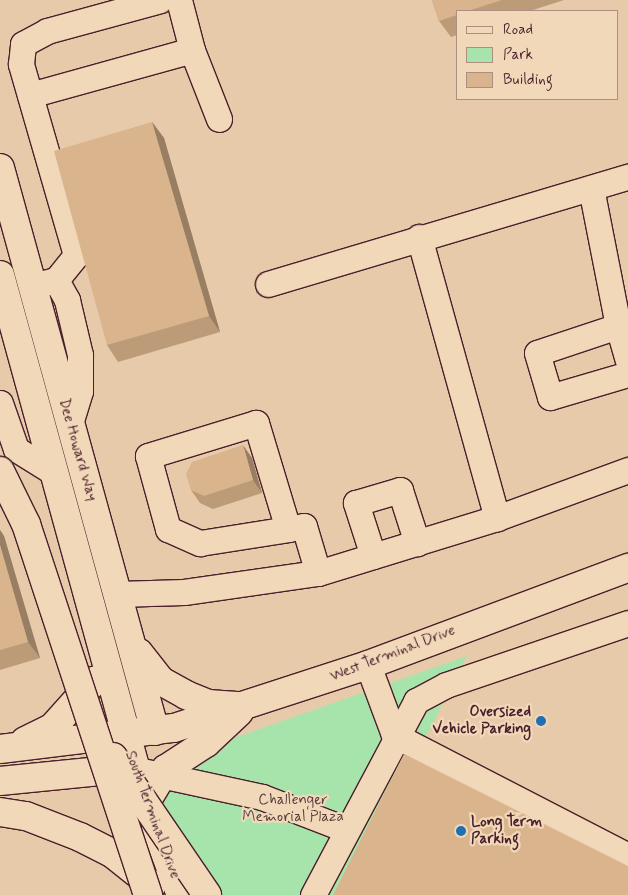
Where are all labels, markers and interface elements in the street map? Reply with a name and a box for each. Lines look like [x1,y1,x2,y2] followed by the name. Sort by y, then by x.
[456,10,618,100] legend
[503,20,533,40] text: Road
[503,45,533,65] text: Park
[503,70,553,90] text: Building
[54,396,100,504] street label: Dee Howard Way
[328,622,458,686] street label: West Terminal Drive
[435,703,531,738] place label: Oversized Vehicle Parking
[535,715,547,727] marker: Oversized Vehicle Parking
[121,749,183,881] street label: South Terminal Drive
[242,791,344,826] park label: Challenger Memorial Plaza
[471,813,542,848] place label: Long Term Parking
[455,825,467,837] marker: Long Term Parking

